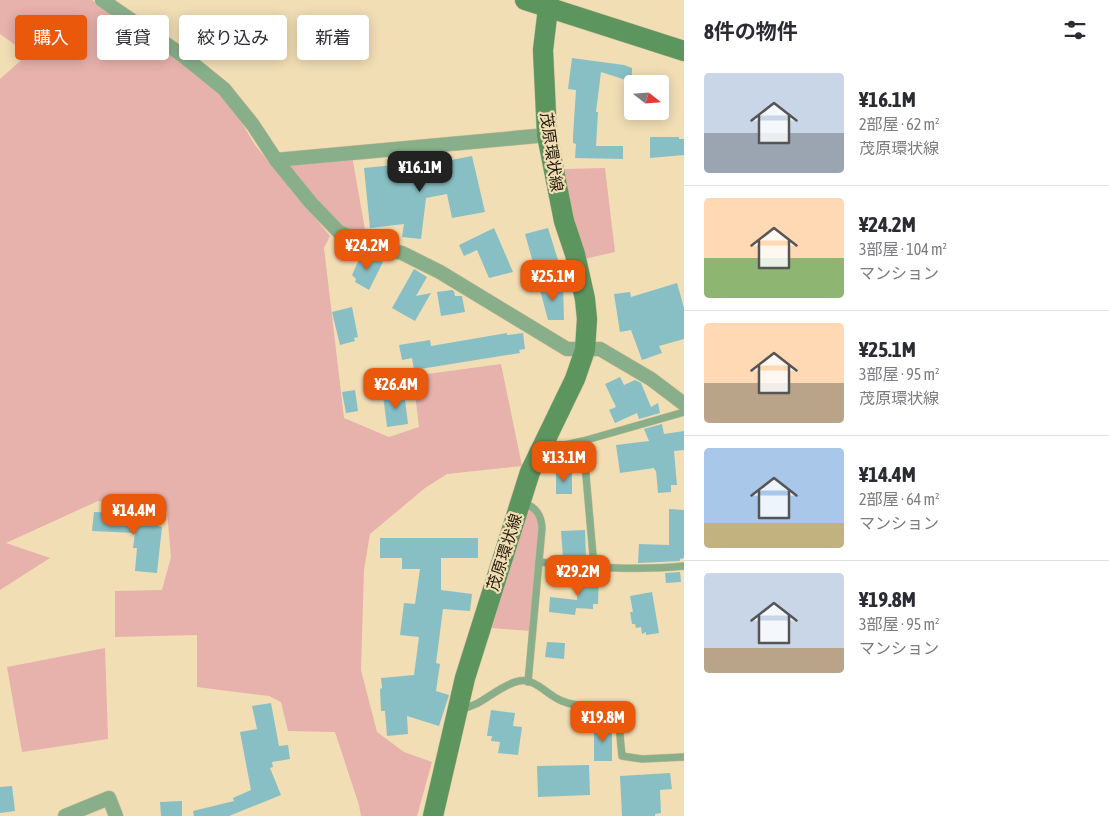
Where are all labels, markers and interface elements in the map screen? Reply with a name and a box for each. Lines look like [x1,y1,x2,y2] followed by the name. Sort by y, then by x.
[15,15,87,60] chip: 購入
[97,15,169,60] chip: 賃貸
[179,15,287,60] chip: 絞り込み
[297,15,369,60] chip: 新着
[1061,16,1089,44] icon: filters
[704,19,798,43] text: 8件の物件
[624,75,669,120] north arrow
[624,75,669,120] map controls
[859,87,916,111] text: ¥16.1M
[744,93,804,153] icon: home
[538,111,566,193] street label: 茂原環状線
[859,115,940,133] text: 2部屋 · 62 m²
[859,139,939,157] text: 茂原環状線
[379,150,461,193] pin: ¥16.1M
[398,158,442,176] text: ¥16.1M
[859,212,916,236] text: ¥24.2M
[744,218,804,278] icon: home
[326,228,408,271] pin: ¥24.2M
[345,236,389,254] text: ¥24.2M
[859,240,947,258] text: 3部屋 · 104 m²
[512,260,594,302] pin: ¥25.1M
[859,264,939,282] text: マンション
[531,267,575,285] text: ¥25.1M
[859,337,916,361] text: ¥25.1M
[744,343,804,403] icon: home
[859,365,940,383] text: 3部屋 · 95 m²
[355,368,437,410] pin: ¥26.4M
[374,375,418,393] text: ¥26.4M
[859,389,939,407] text: 茂原環状線
[523,440,605,483] pin: ¥13.1M
[542,448,586,466] text: ¥13.1M
[859,462,916,486] text: ¥14.4M
[744,468,804,528] icon: home
[859,490,940,508] text: 2部屋 · 64 m²
[93,494,175,536] pin: ¥14.4M
[112,501,156,519] text: ¥14.4M
[483,511,525,593] street label: 茂原環状線
[859,514,939,532] text: マンション
[537,554,619,597] pin: ¥29.2M
[556,562,600,580] text: ¥29.2M
[859,587,916,611] text: ¥19.8M
[744,593,804,653] icon: home
[859,615,940,633] text: 3部屋 · 95 m²
[859,639,939,657] text: マンション
[562,700,644,743] pin: ¥19.8M
[581,708,625,726] text: ¥19.8M

